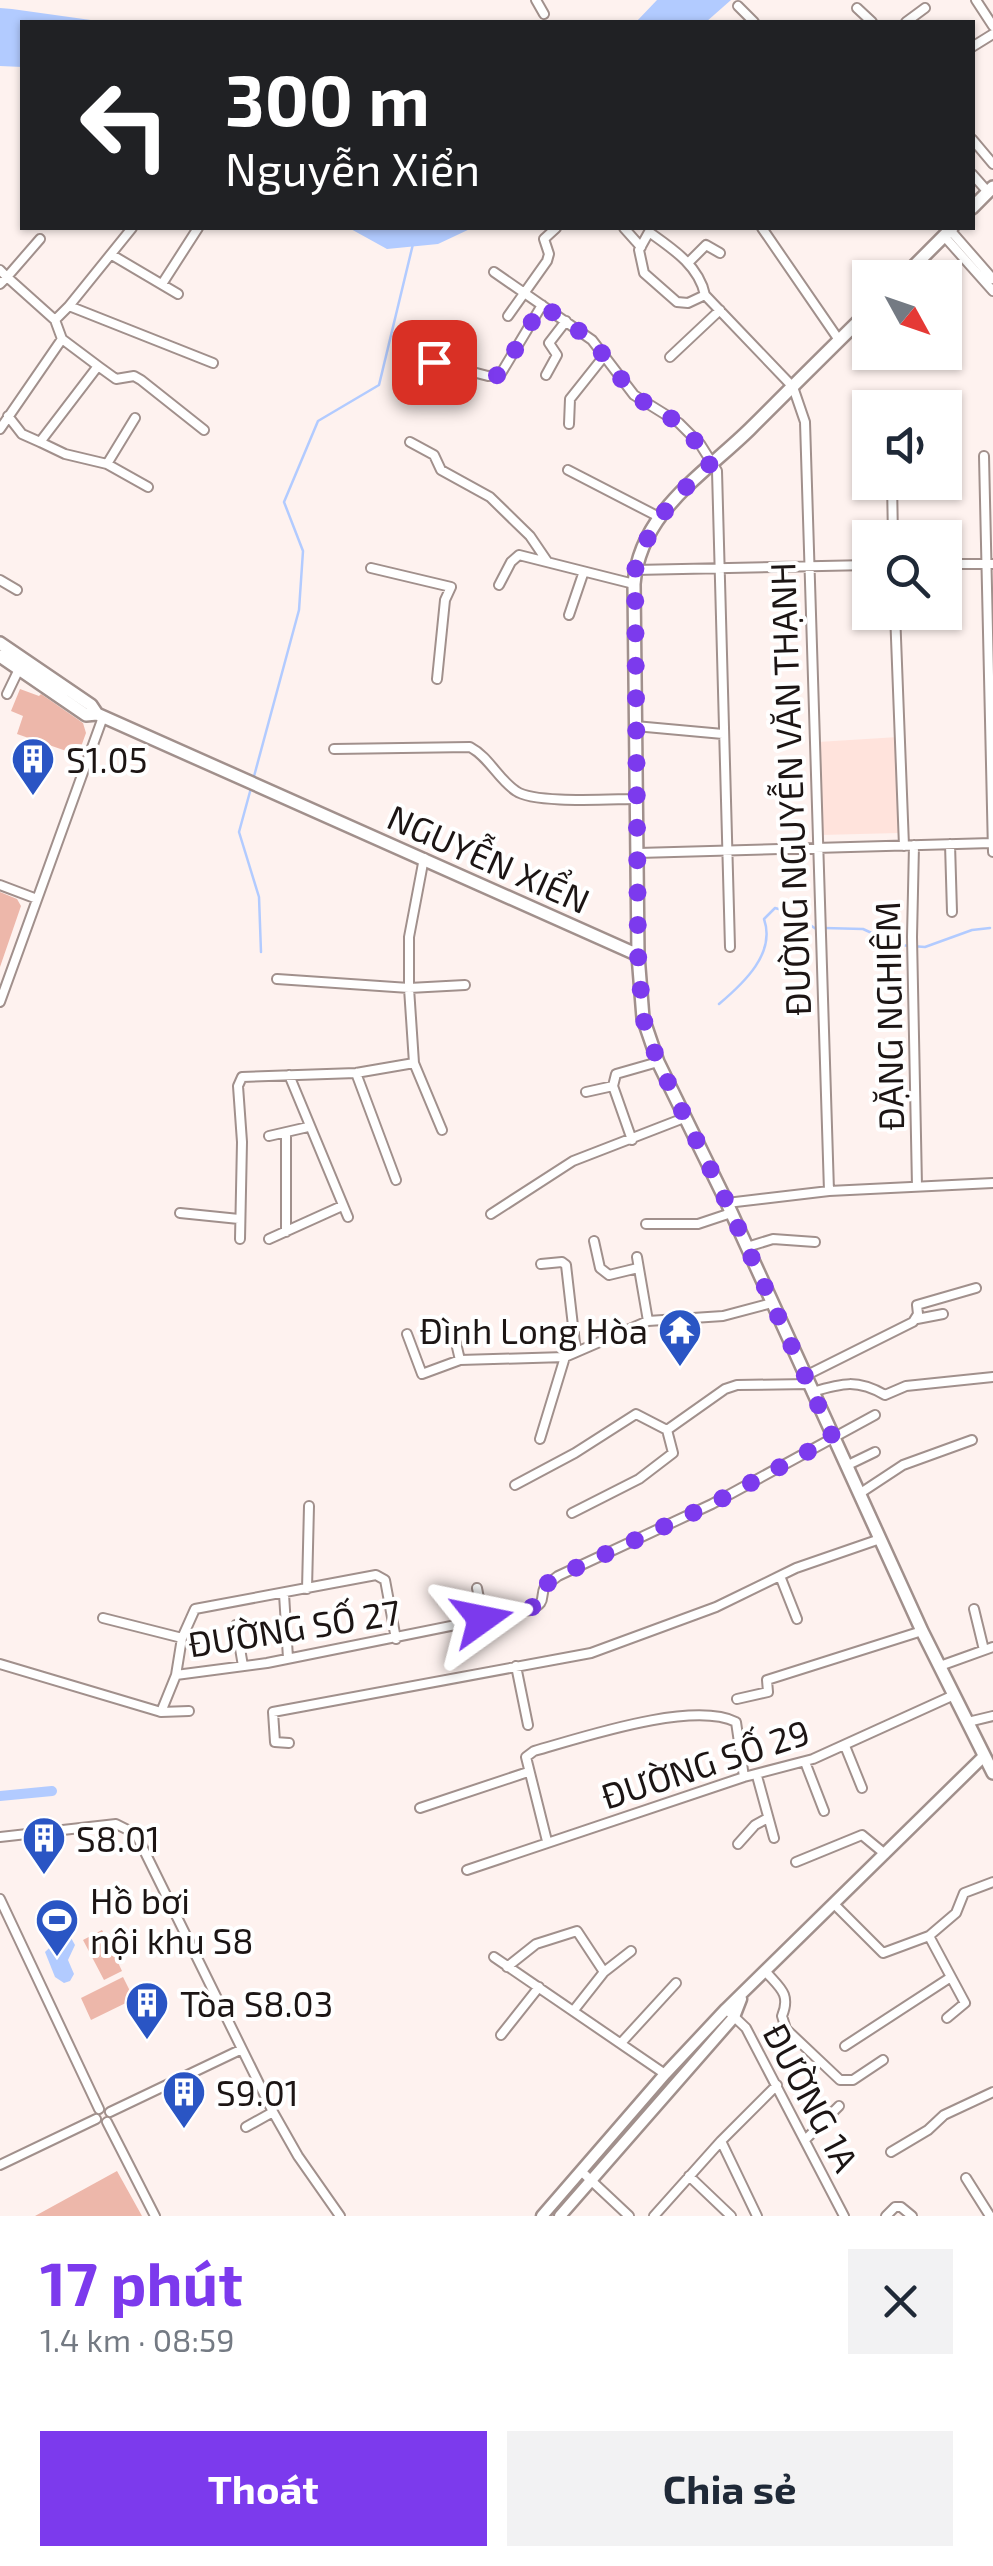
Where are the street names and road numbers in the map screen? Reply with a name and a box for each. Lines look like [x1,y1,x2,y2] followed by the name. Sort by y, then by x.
[757,562,818,1017] street label: ĐƯỜNG NGUYỄN VĂN THẠNH
[382,792,598,921] street label: NGUYỄN XIỂN
[865,901,911,1131] street label: ĐẶNG NGHIÊM
[185,1588,403,1664] street label: ĐƯỜNG SỐ 27
[595,1708,814,1816] street label: ĐƯỜNG SỐ 29
[756,2016,869,2178] street label: ĐƯỜNG 1A

